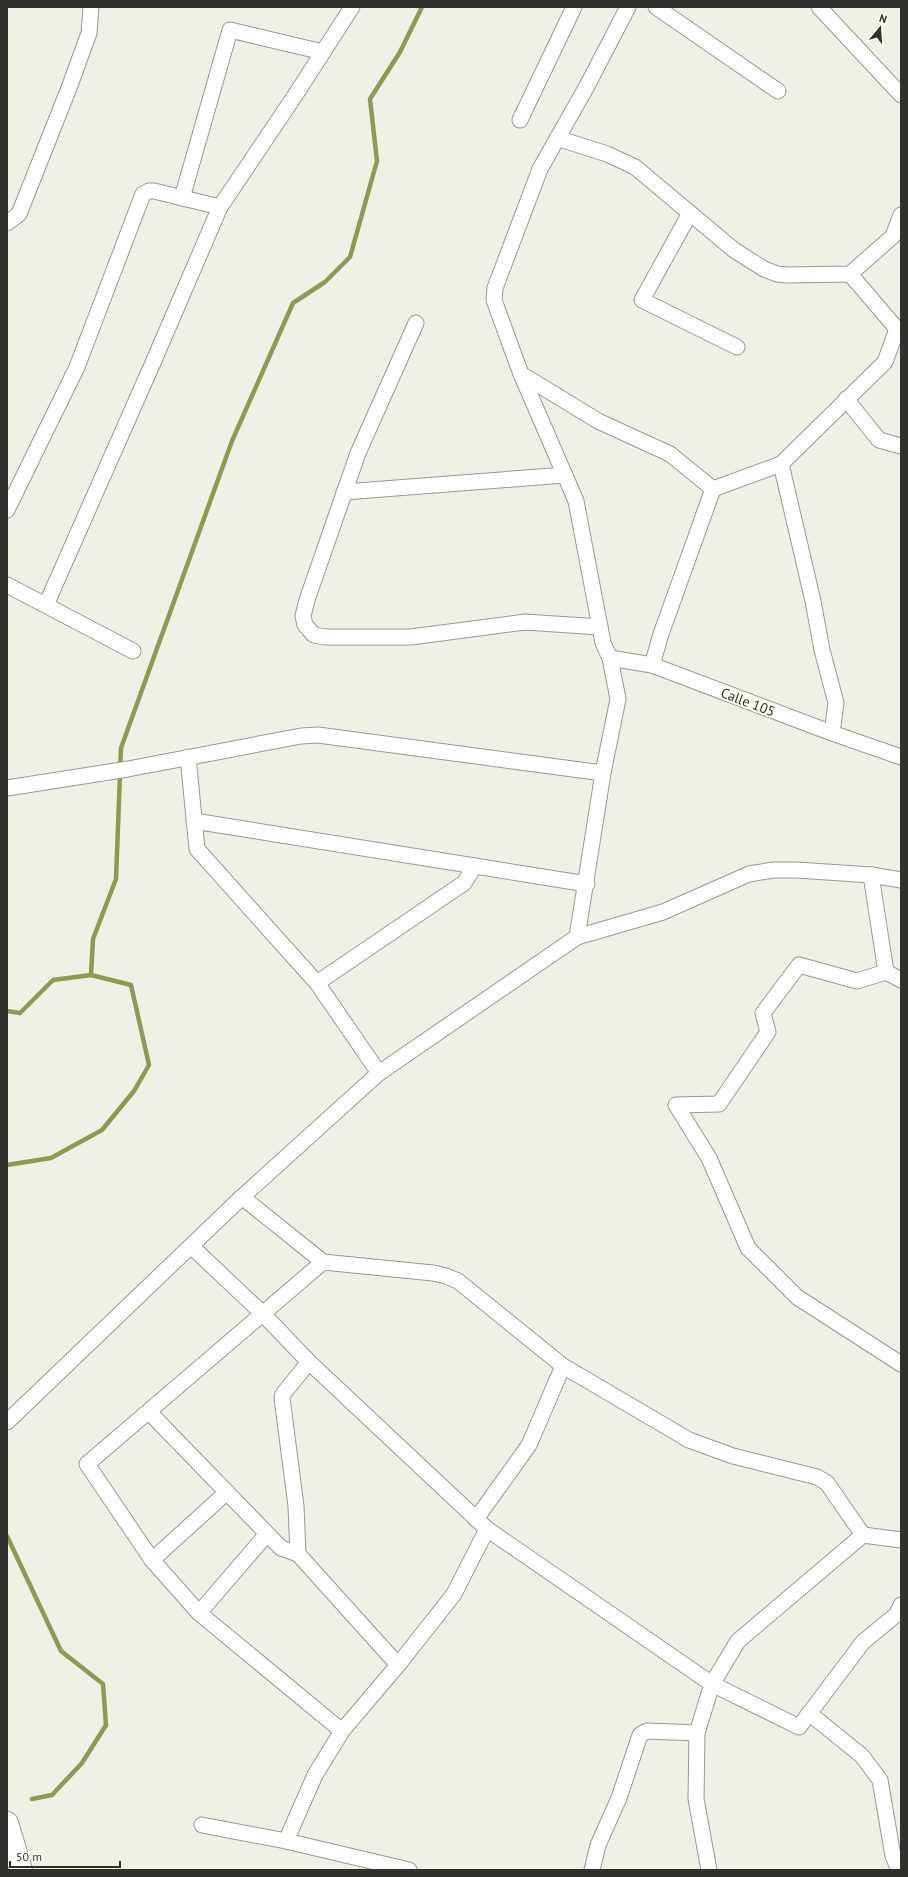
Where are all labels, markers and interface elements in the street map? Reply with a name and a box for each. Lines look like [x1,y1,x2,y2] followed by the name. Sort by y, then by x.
[860,8,900,48] north arrow
[877,11,889,26] text: N
[718,683,778,721] street label: Calle 105
[10,1843,120,1869] scale bar
[16,1849,42,1864] text: 50 m

